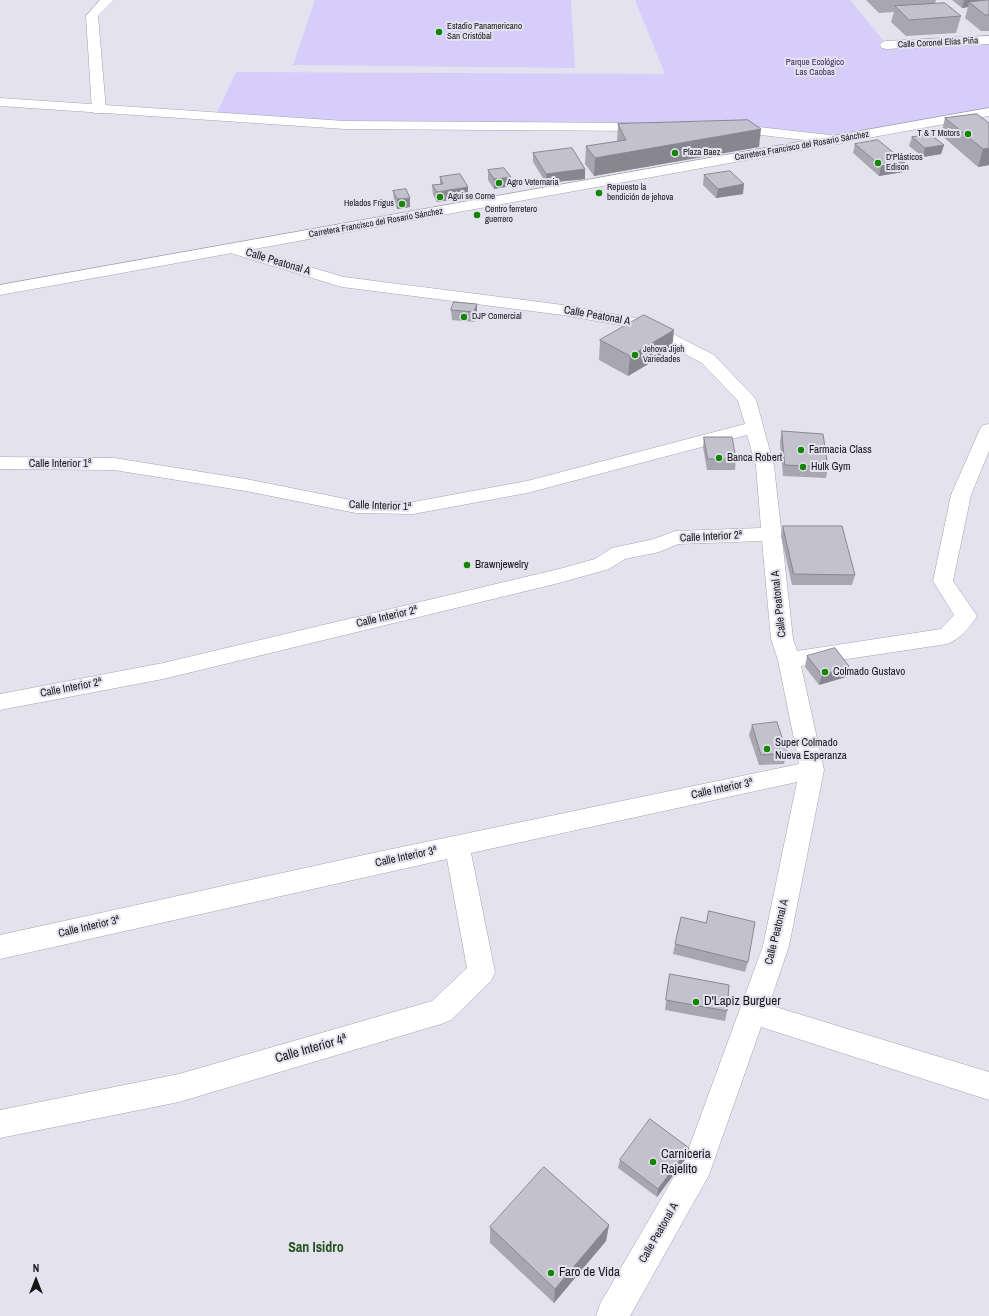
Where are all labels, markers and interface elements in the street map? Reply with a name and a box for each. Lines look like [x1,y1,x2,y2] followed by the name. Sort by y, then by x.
[447,22,522,43] place label: Estadio Panamericano San Cristóbal
[434,27,444,37] marker: Estadio Panamericano San Cristóbal
[898,36,978,50] street label: Calle Coronel Elías Piña
[786,58,844,79] park label: Parque Ecológico Las Caobas
[734,129,870,163] street label: Carretera Francisco del Rosario Sánchez
[917,129,960,139] place label: T & T Motors
[963,129,973,139] marker: T & T Motors
[670,148,680,158] marker: Plaza Baez
[683,148,720,158] place label: Plaza Baez
[886,153,923,174] place label: D'Plásticos Edison
[873,158,883,168] marker: D'Plásticos Edison
[494,178,504,188] marker: Agro Veternaria
[507,178,559,188] place label: Agro Veternaria
[607,183,673,204] place label: Repuesto la bendición de jehova
[594,188,604,198] marker: Repuesto la bendición de jehova
[435,192,445,202] marker: Agui se Corne
[448,192,495,202] place label: Agui se Corne
[344,199,394,209] place label: Helados Frigus
[397,199,407,209] marker: Helados Frigus
[485,205,537,226] place label: Centro ferretero guerrero
[308,206,444,240] street label: Carretera Francisco del Rosario Sánchez
[472,210,482,220] marker: Centro ferretero guerrero
[244,246,312,278] street label: Calle Peatonal A
[563,304,631,328] street label: Calle Peatonal A
[459,312,469,322] marker: DJP Comercial
[472,312,522,322] place label: DJP Comercial
[643,345,684,366] place label: Jehova Jijeh Variedades
[630,350,640,360] marker: Jehova Jijeh Variedades
[809,443,872,457] place label: Farmacia Class
[796,445,806,455] marker: Farmacia Class
[727,451,782,465] place label: Banca Robert
[714,453,724,463] marker: Banca Robert
[29,457,91,471] street label: Calle Interior 1ª
[811,460,851,474] place label: Hulk Gym
[798,462,808,472] marker: Hulk Gym
[349,498,411,514] street label: Calle Interior 1ª
[679,529,743,545] street label: Calle Interior 2ª
[475,558,529,572] place label: Brawnjewelry
[462,560,472,570] marker: Brawnjewelry
[769,570,789,638] street label: Calle Peatonal A
[355,604,419,630] street label: Calle Interior 2ª
[833,665,905,679] place label: Colmado Gustavo
[820,667,830,677] marker: Colmado Gustavo
[39,676,103,700] street label: Calle Interior 2ª
[775,736,847,762] place label: Super Colmado Nueva Esperanza
[762,744,772,754] marker: Super Colmado Nueva Esperanza
[690,776,754,802] street label: Calle Interior 3ª
[374,844,438,870] street label: Calle Interior 3ª
[762,898,792,966] street label: Calle Peatonal A
[57,914,121,940] street label: Calle Interior 3ª
[704,994,781,1010] place label: D'Lapiz Burguer
[691,997,701,1007] marker: D'Lapiz Burguer
[273,1031,349,1067] street label: Calle Interior 4ª
[661,1147,711,1178] place label: Carniceria Rajelito
[648,1157,658,1167] marker: Carniceria Rajelito
[636,1201,682,1265] street label: Calle Peatonal A
[288,1240,344,1256] district label: San Isidro
[16,1260,56,1300] north arrow
[33,1261,39,1275] text: N
[559,1265,620,1281] place label: Faro de Vida
[546,1268,556,1278] marker: Faro de Vida

